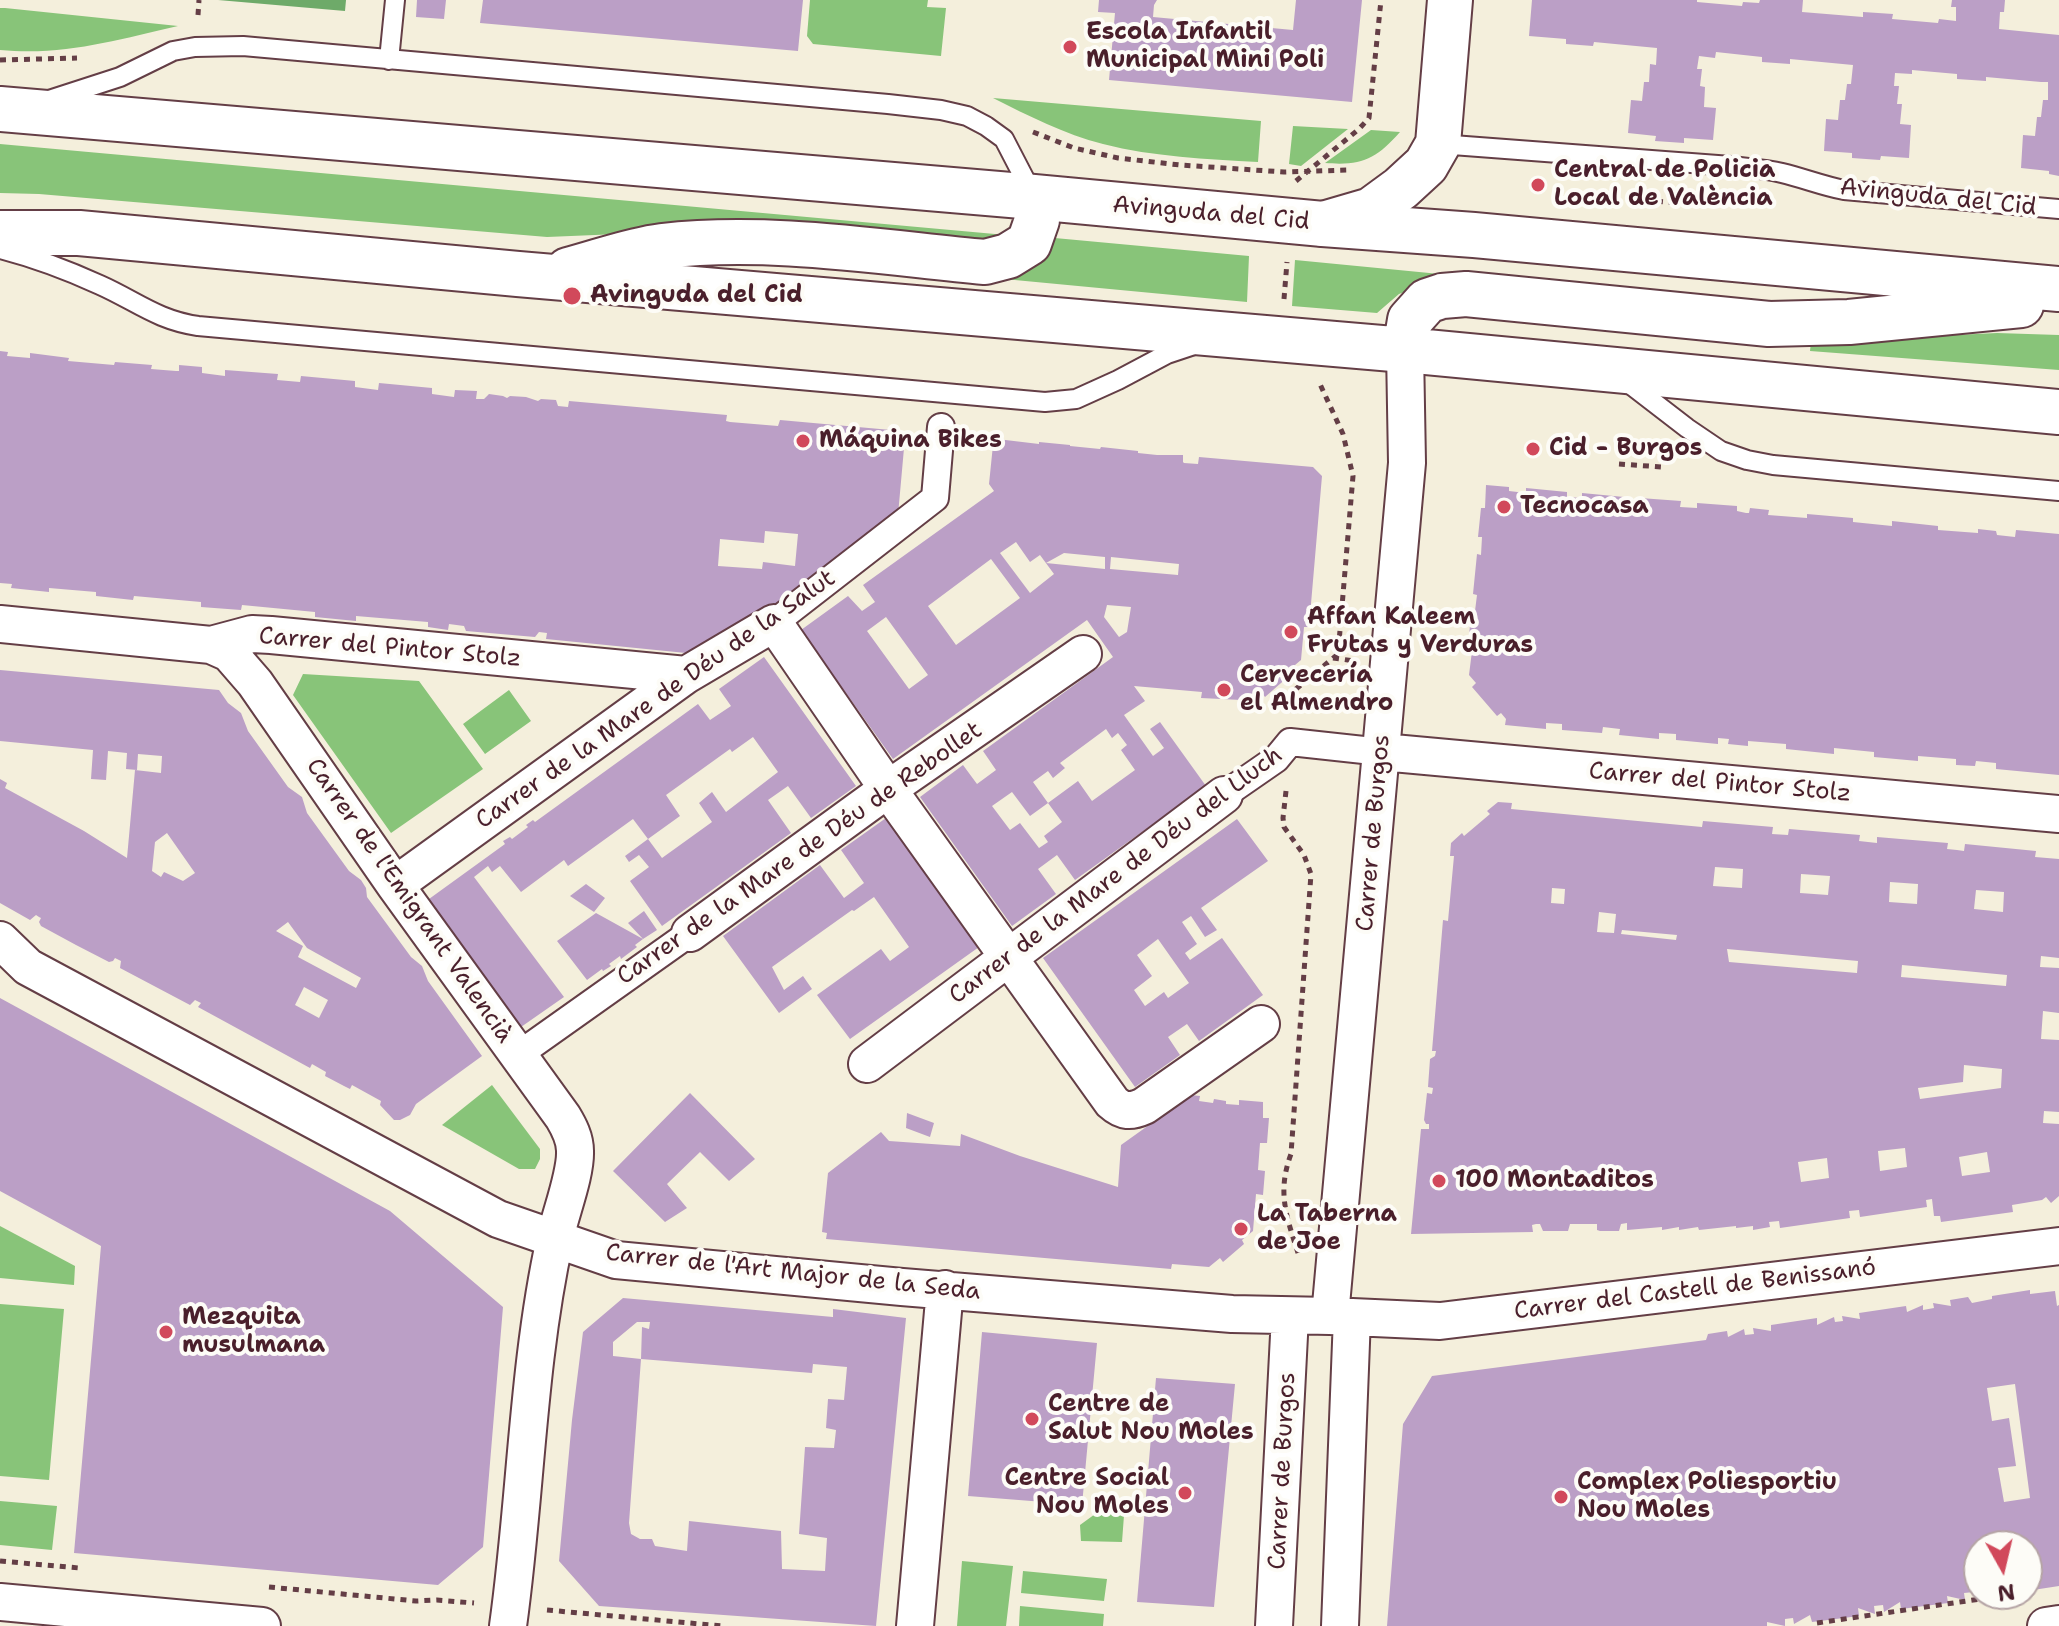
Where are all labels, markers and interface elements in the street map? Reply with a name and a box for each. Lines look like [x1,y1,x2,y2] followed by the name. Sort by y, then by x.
[1086,19,1324,75] place label: Escola Infantil Municipal Mini Poli
[1061,38,1079,56] marker: Escola Infantil Municipal Mini Poli
[1554,157,1775,213] place label: Central de Policia Local de València
[1838,173,2038,223] street label: Avinguda del Cid
[1529,176,1547,194] marker: Central de Policia Local de València
[1111,191,1311,237] street label: Avinguda del Cid
[590,282,803,310] place label: Avinguda del Cid
[561,285,583,307] marker: Avinguda del Cid
[819,427,1002,455] place label: Máquina Bikes
[794,432,812,450] marker: Máquina Bikes
[1549,435,1702,463] place label: Cid - Burgos
[1524,440,1542,458] marker: Cid - Burgos
[1520,493,1649,521] place label: Tecnocasa
[1495,498,1513,516] marker: Tecnocasa
[471,564,841,836] street label: Carrer de la Mare de Déu de la Salut
[1307,604,1533,660] place label: Affan Kaleem Frutas y Verduras
[258,622,522,674] street label: Carrer del Pintor Stolz
[1282,623,1300,641] marker: Affan Kaleem Frutas y Verduras
[1240,662,1393,718] place label: Cervecería el Almendro
[1215,681,1233,699] marker: Cervecería el Almendro
[612,716,988,992] street label: Carrer de la Mare de Déu de Rebollet
[1351,733,1397,933] street label: Carrer de Burgos
[944,741,1288,1011] street label: Carrer de la Mare de Déu del Lluch
[299,753,519,1049] street label: Carrer de l'Emigrant Valencià
[1588,757,1852,809] street label: Carrer del Pintor Stolz
[1455,1167,1654,1195] place label: 100 Montaditos
[1430,1172,1448,1190] marker: 100 Montaditos
[1257,1201,1397,1257] place label: La Taberna de Joe
[1232,1220,1250,1238] marker: La Taberna de Joe
[604,1239,982,1307] street label: Carrer de l'Art Major de la Seda
[1512,1254,1878,1326] street label: Carrer del Castell de Benissanó
[182,1304,325,1360] place label: Mezquita musulmana
[157,1323,175,1341] marker: Mezquita musulmana
[1263,1372,1303,1570] street label: Carrer de Burgos
[1048,1391,1254,1447] place label: Centre de Salut Nou Moles
[1023,1410,1041,1428] marker: Centre de Salut Nou Moles
[1004,1465,1169,1521] place label: Centre Social Nou Moles
[1577,1469,1837,1525] place label: Complex Poliesportiu Nou Moles
[1176,1484,1194,1502] marker: Centre Social Nou Moles
[1552,1488,1570,1506] marker: Complex Poliesportiu Nou Moles
[1963,1530,2043,1610] north arrow
[1995,1577,2017,1608] text: N

